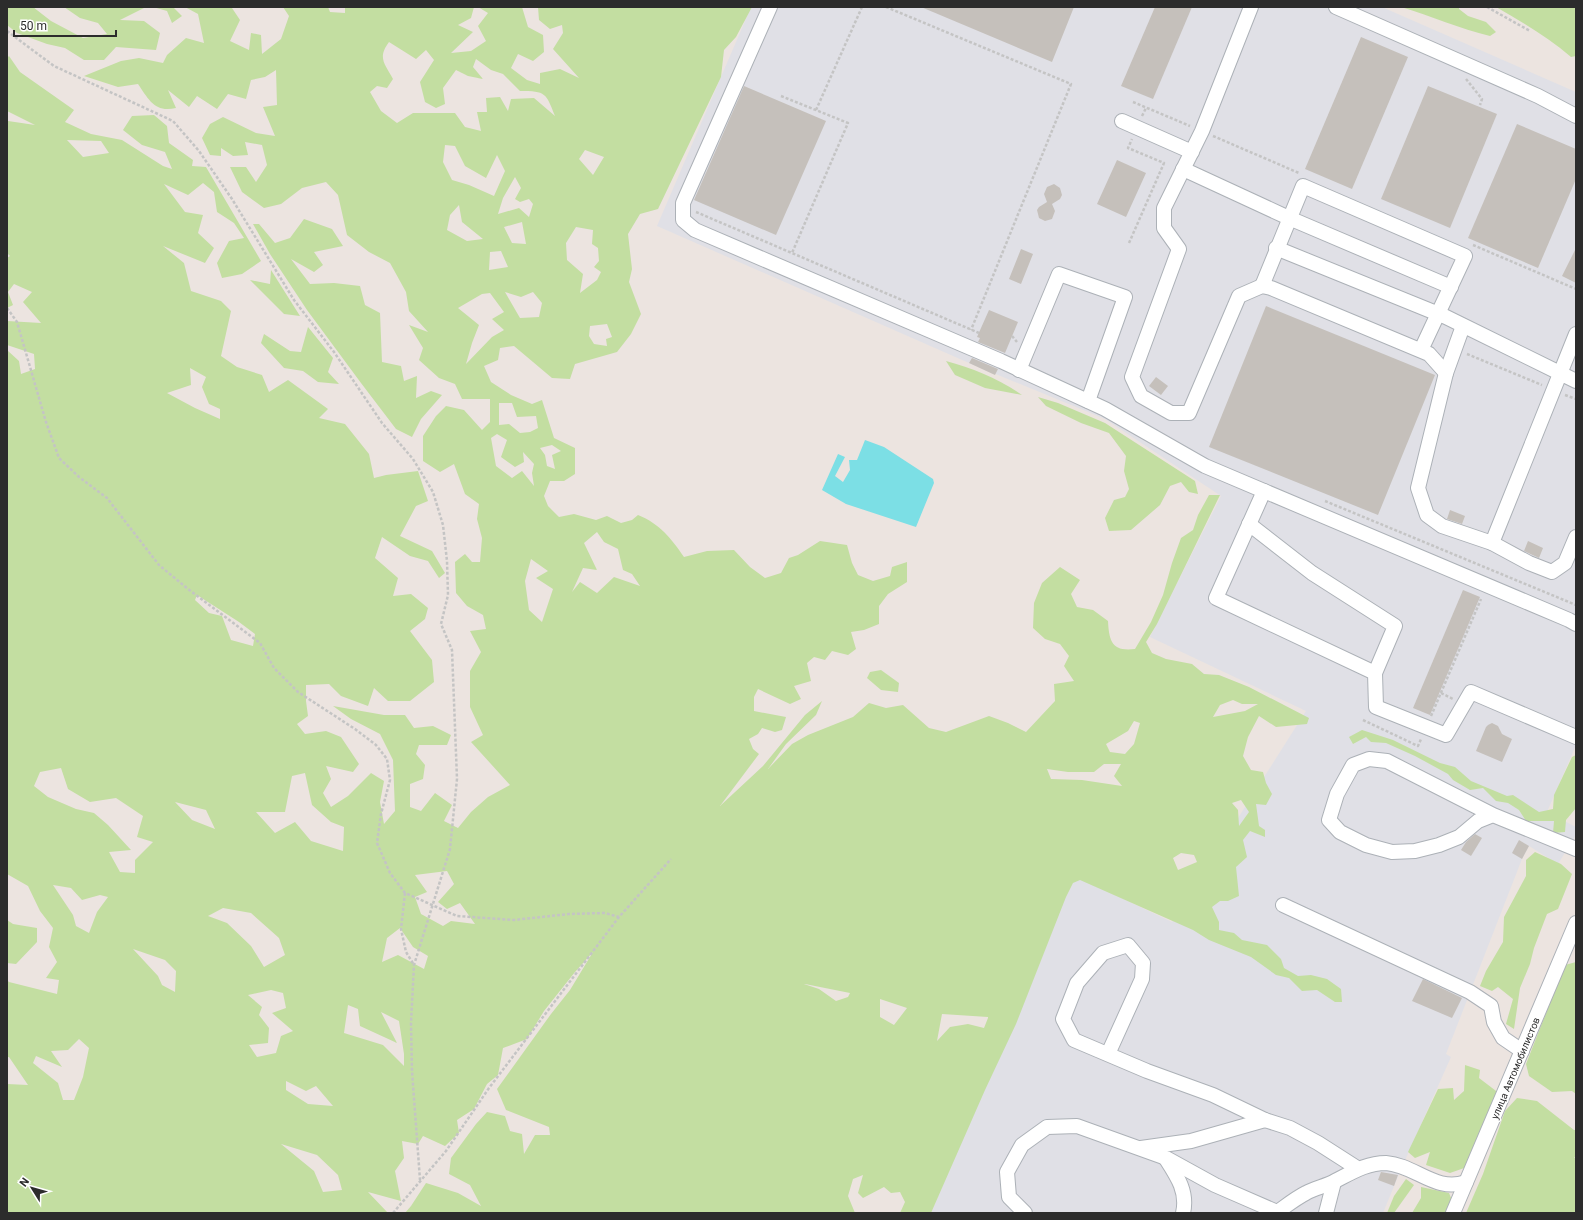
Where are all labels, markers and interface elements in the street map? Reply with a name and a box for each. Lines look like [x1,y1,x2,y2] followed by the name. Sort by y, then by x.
[14,12,116,38] scale bar
[20,19,47,33] text: 50 m
[1489,1015,1542,1121] street label: улица Автомобилистов
[12,1168,52,1208] north arrow
[17,1175,32,1189] text: N

